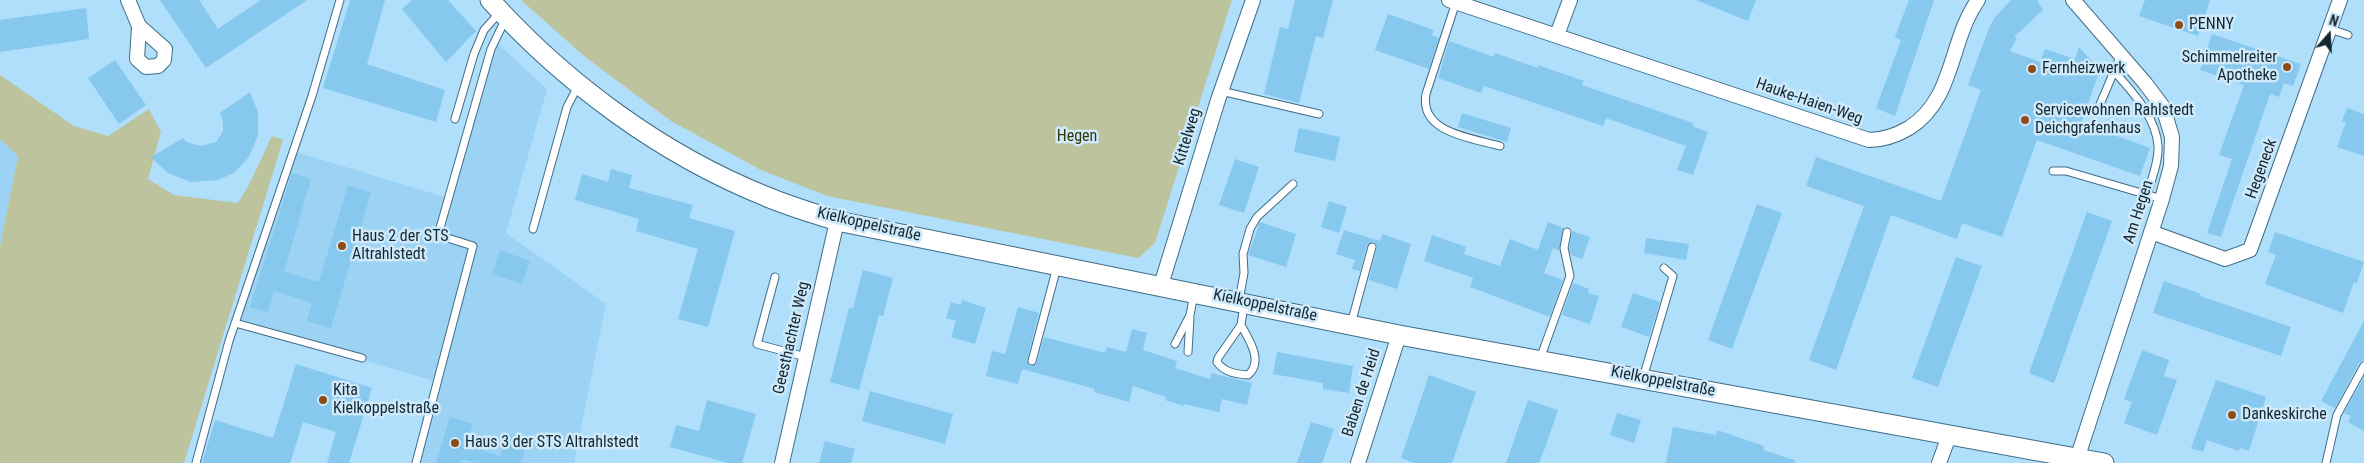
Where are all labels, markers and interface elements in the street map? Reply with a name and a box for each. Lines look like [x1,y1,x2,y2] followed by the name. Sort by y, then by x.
[2304,10,2354,60] north arrow
[2327,12,2341,30] text: N
[2189,15,2234,35] place label: PENNY
[2173,19,2185,31] marker: PENNY
[2182,48,2277,86] place label: Schimmelreiter Apotheke
[2042,59,2126,79] place label: Fernheizwerk
[2281,61,2293,73] marker: Schimmelreiter Apotheke
[2026,63,2038,75] marker: Fernheizwerk
[1753,75,1865,129] street label: Hauke-Haien-Weg
[2035,101,2194,139] place label: Servicewohnen Rahlstedt Deichgrafenhaus
[1170,106,1206,168] street label: Kittelweg
[2019,114,2031,126] marker: Servicewohnen Rahlstedt Deichgrafenhaus
[1057,127,1097,147] park label: Hegen
[2242,136,2282,202] street label: Hegeneck
[2120,178,2158,246] street label: Am Hegen
[815,204,923,246] street label: Kielkoppelstraße
[352,227,449,265] place label: Haus 2 der STS Altrahlstedt
[336,240,348,252] marker: Haus 2 der STS Altrahlstedt
[770,280,814,396] street label: Geesthachter Weg
[1211,286,1319,326] street label: Kielkoppelstraße
[1339,347,1385,439] street label: Baben de Heid
[1609,362,1717,402] street label: Kielkoppelstraße
[333,381,439,419] place label: Kita Kielkoppelstraße
[317,394,329,406] marker: Kita Kielkoppelstraße
[2242,405,2327,425] place label: Dankeskirche
[2226,409,2238,421] marker: Dankeskirche
[465,433,639,453] place label: Haus 3 der STS Altrahlstedt
[449,437,461,449] marker: Haus 3 der STS Altrahlstedt

